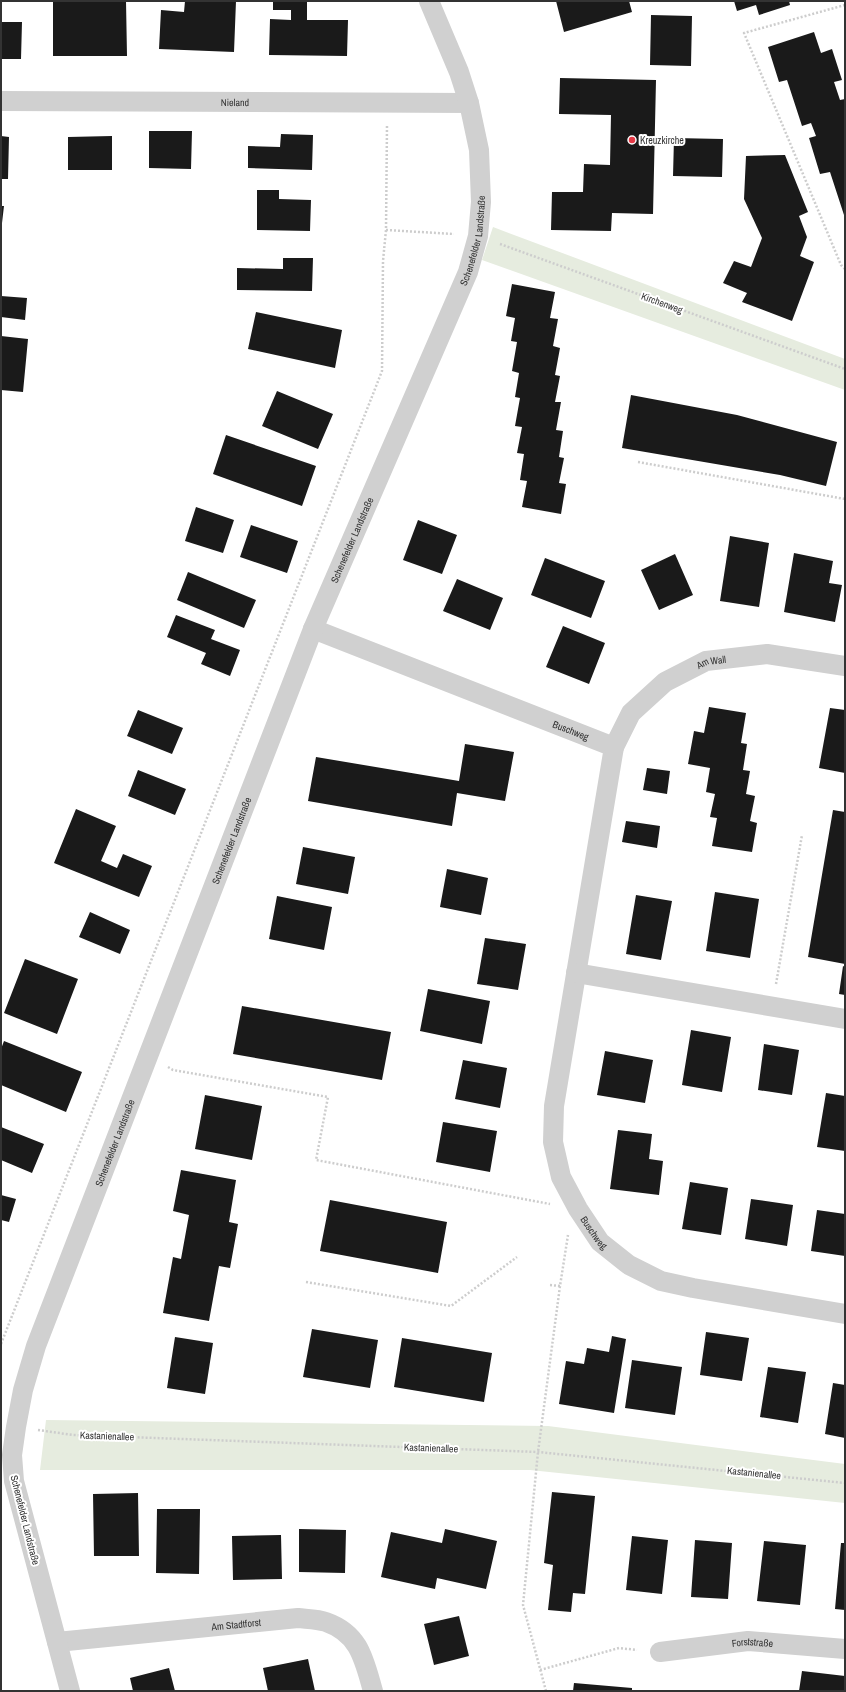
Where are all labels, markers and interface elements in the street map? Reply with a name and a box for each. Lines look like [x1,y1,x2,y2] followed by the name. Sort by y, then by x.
[221,95,249,109] street label: Nieland
[640,134,684,147] place label: Kreuzkirche
[627,135,637,145] marker: Kreuzkirche
[456,195,488,288] street label: Schenefelder Landstraße
[639,289,685,317] street label: Kirchenweg
[327,495,376,585] street label: Schenefelder Landstraße
[693,652,727,672] street label: Am Wall
[551,717,591,743] street label: Buschweg
[209,795,254,886] street label: Schenefelder Landstraße
[92,1097,137,1188] street label: Schenefelder Landstraße
[578,1213,611,1252] street label: Buschweg
[80,1429,135,1443] street label: Kastanienallee
[404,1441,459,1455] street label: Kastanienallee
[726,1464,782,1482] street label: Kastanienallee
[8,1474,43,1567] street label: Schenefelder Landstraße
[210,1615,262,1633] street label: Am Stadtforst
[731,1634,774,1650] street label: Forststraße

